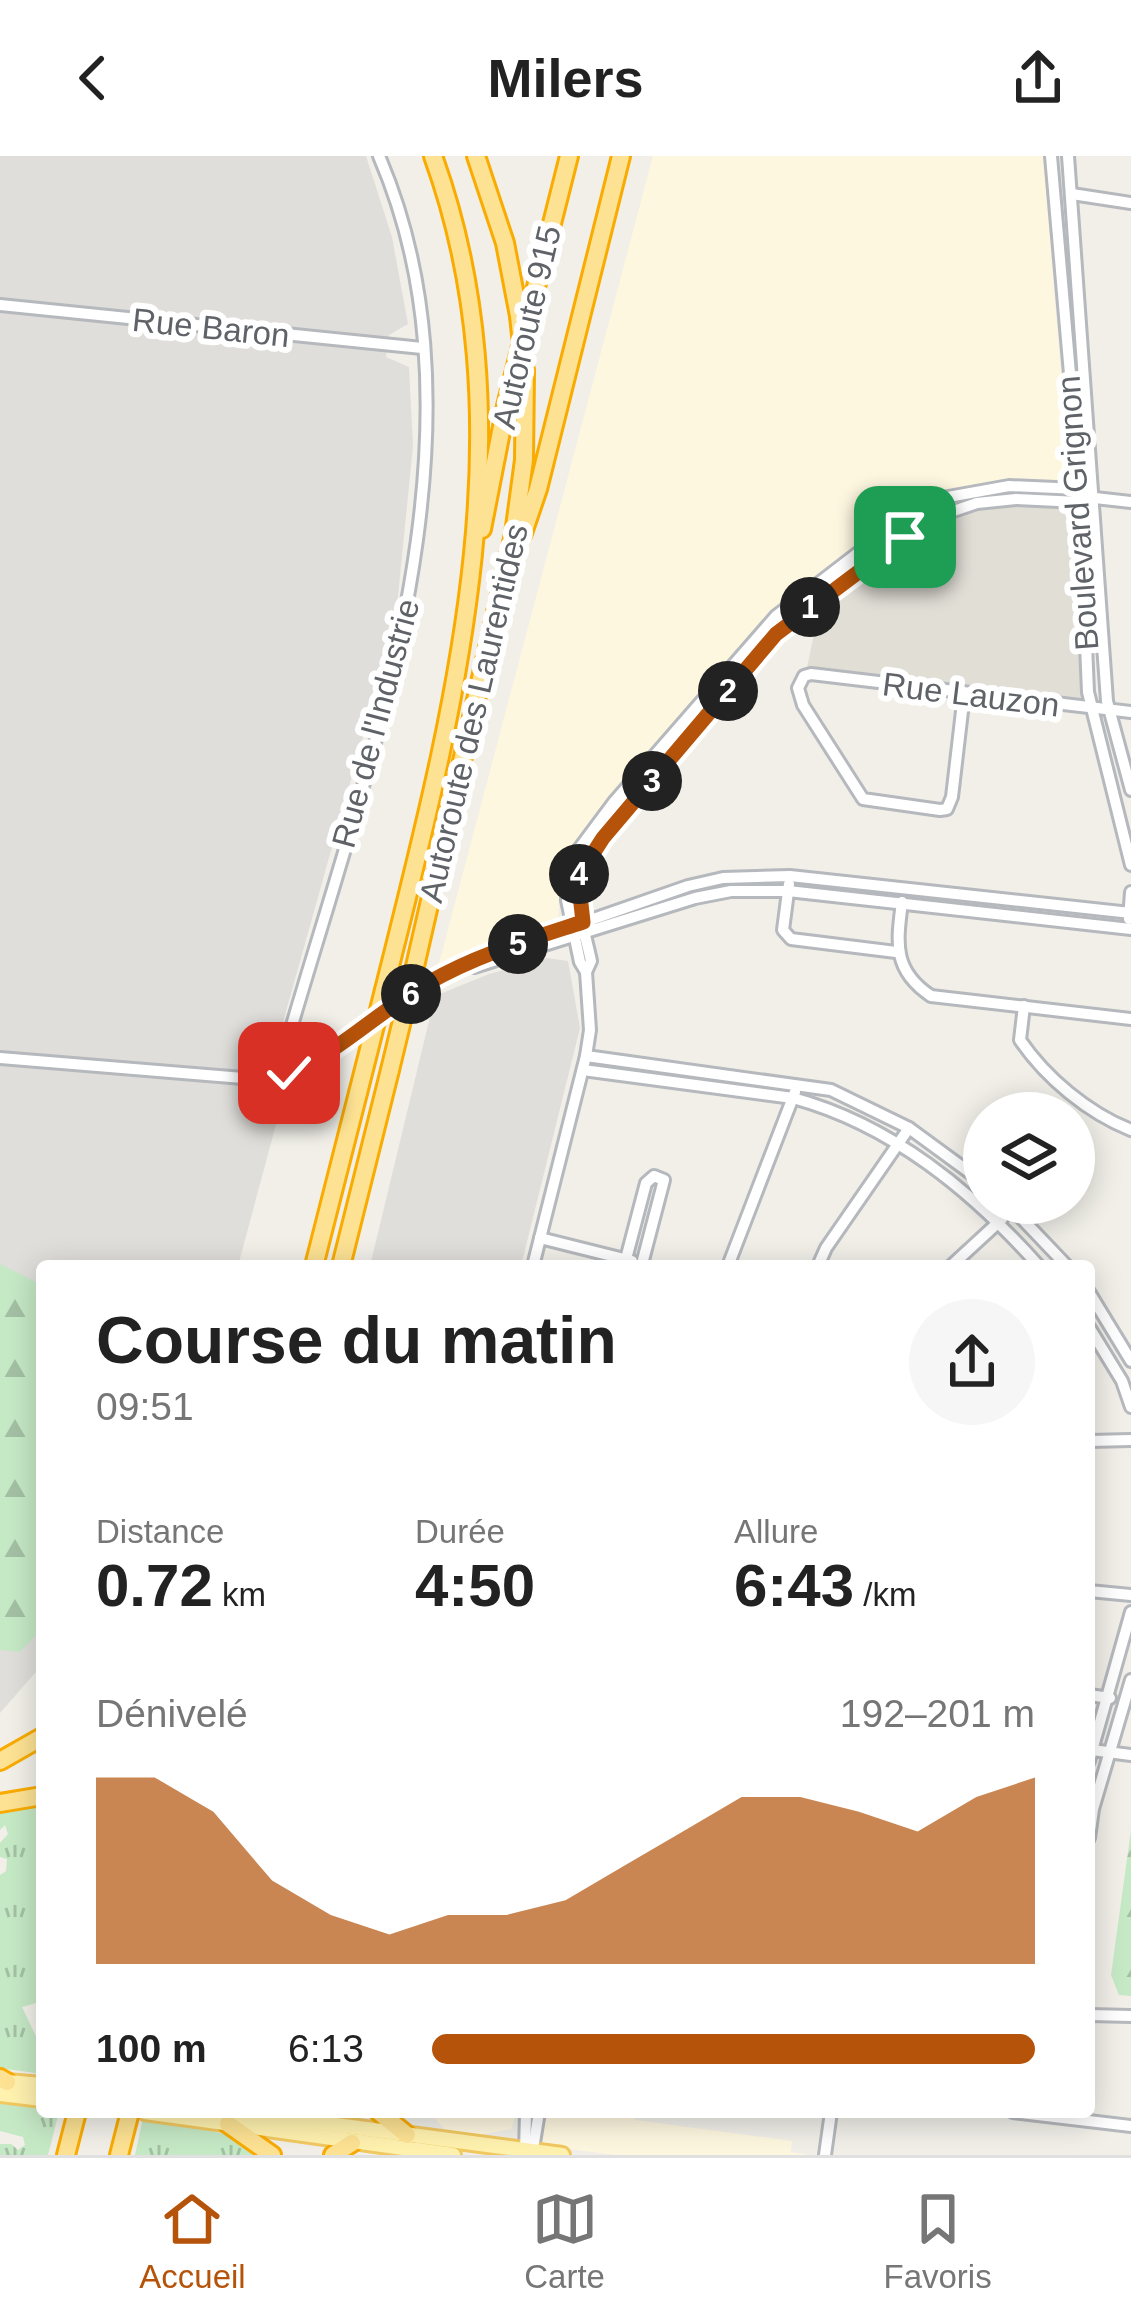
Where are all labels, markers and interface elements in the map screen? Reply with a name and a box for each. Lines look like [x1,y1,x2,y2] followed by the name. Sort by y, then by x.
[60,45,126,111] icon: back
[1005,45,1071,111] icon: share
[487,48,644,108] text: Milers
[485,222,568,432] street label: Autoroute 915
[131,301,291,354] street label: Rue Baron
[1049,374,1106,652] street label: Boulevard Grignon
[854,486,956,588] pin
[872,504,938,570] icon: arrive
[412,520,535,906] street label: Autoroute des Laurentides
[780,577,840,637] pin: 1
[801,588,819,625] text: 1
[325,595,426,851] street label: Rue de l'Industrie
[698,661,758,721] pin: 2
[880,665,1062,724] street label: Rue Lauzon
[719,672,737,709] text: 2
[622,751,682,811] pin: 3
[643,762,661,799] text: 3
[549,844,609,904] pin: 4
[570,855,588,892] text: 4
[488,914,548,974] pin: 5
[509,925,527,962] text: 5
[381,964,441,1024] pin: 6
[402,975,420,1012] text: 6
[238,1022,340,1124] pin
[256,1040,322,1106] icon: check
[963,1092,1095,1224] map controls
[963,1092,1095,1224] button: layers
[909,1299,1035,1425] button: share
[96,1303,617,1377] text: Course du matin
[96,1385,194,1428] text: 09:51
[96,1513,224,1550] text: Distance
[415,1513,505,1550] text: Durée
[734,1513,818,1550] text: Allure
[96,1552,213,1619] text: 0.72
[415,1552,535,1619] text: 4:50
[734,1552,854,1619] text: 6:43
[213,1576,266,1613] text: km
[854,1576,916,1613] text: /km
[96,1692,248,1735] text: Dénivelé
[840,1692,1035,1735] text: 192–201 m
[96,2027,207,2070] text: 100 m
[288,2027,364,2070] text: 6:13
[139,2186,246,2296] tab: Accueil
[524,2186,605,2296] tab: Carte
[884,2186,992,2296] tab: Favoris

